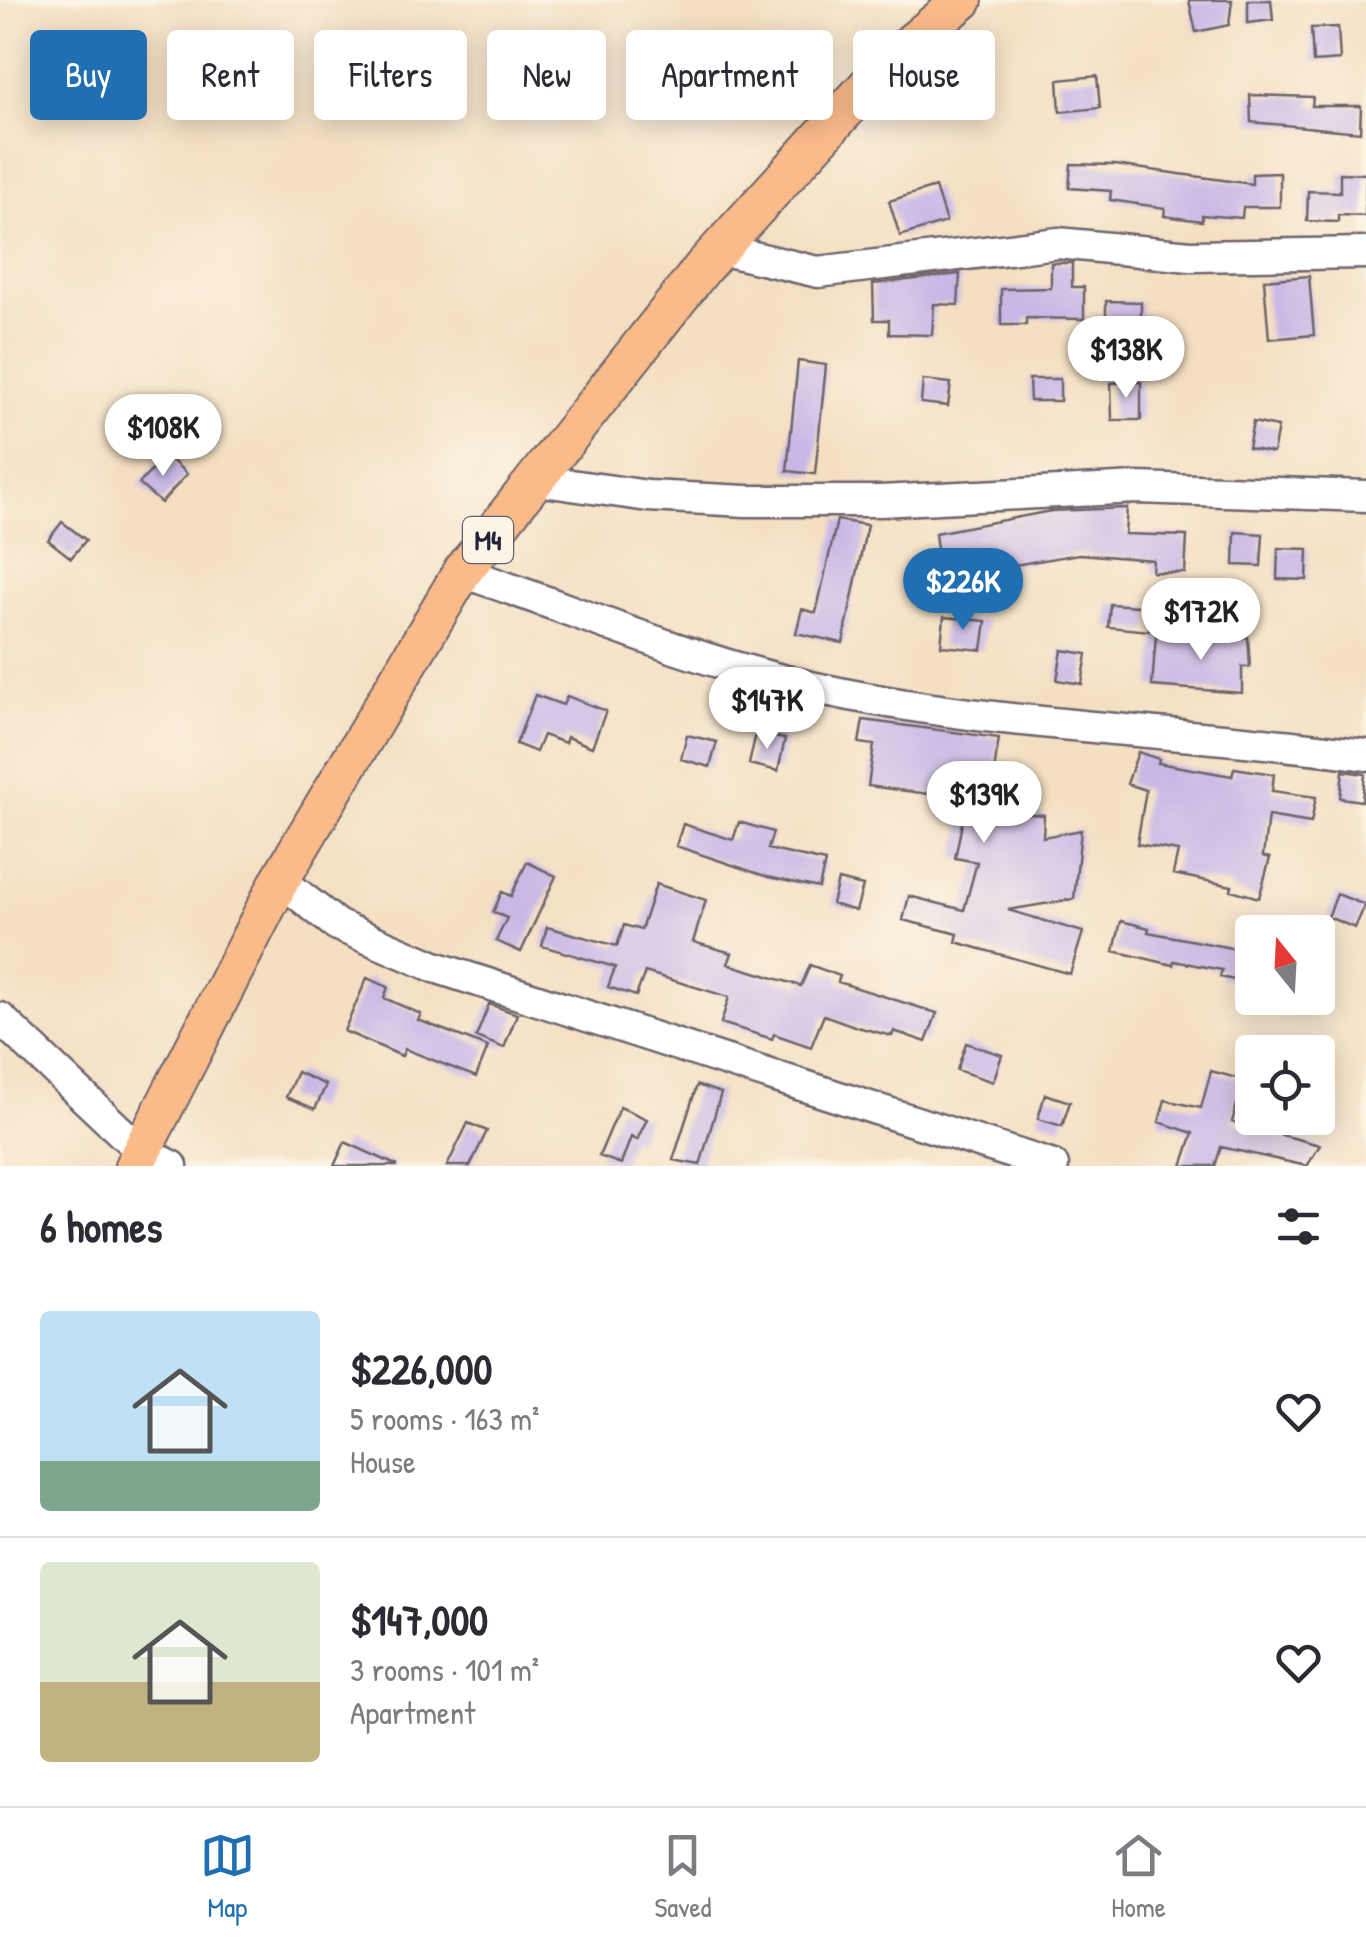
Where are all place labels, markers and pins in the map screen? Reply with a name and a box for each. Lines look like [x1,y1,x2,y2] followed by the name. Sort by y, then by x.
[1056,316,1196,401] pin: $138K
[93,394,233,479] pin: $108K
[893,548,1033,633] pin: $226K
[1131,578,1271,663] pin: $172K
[697,667,837,752] pin: $147K
[914,761,1054,846] pin: $139K

